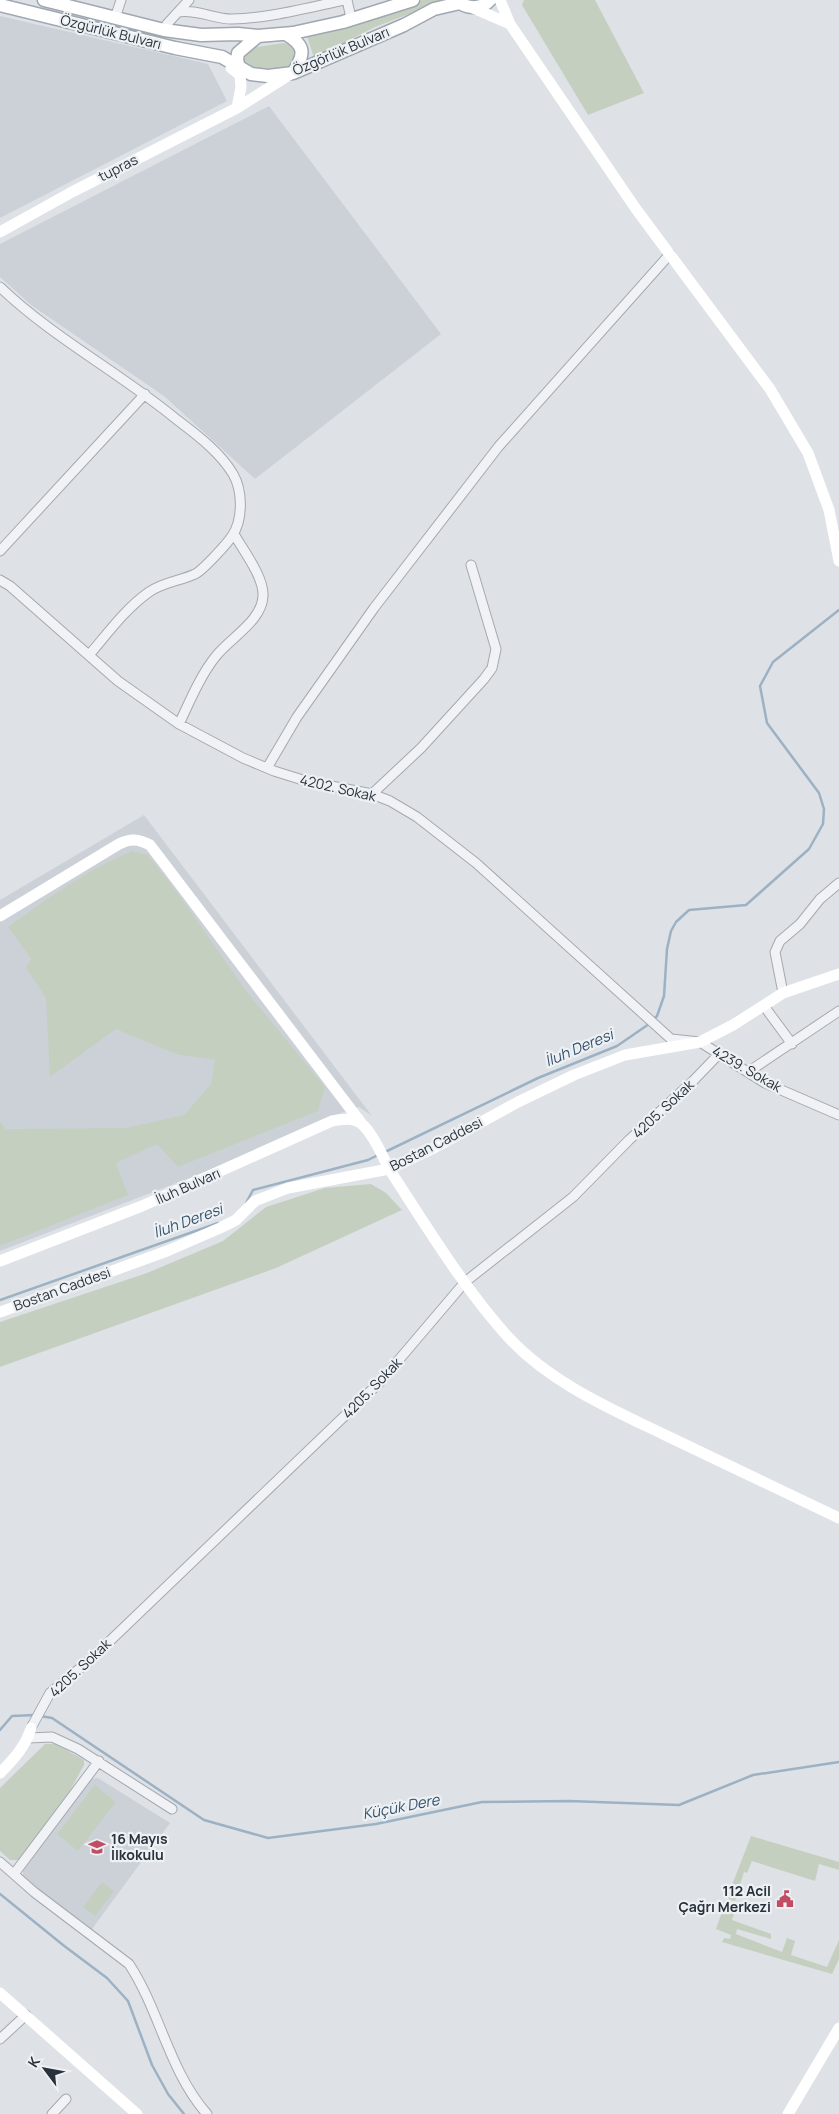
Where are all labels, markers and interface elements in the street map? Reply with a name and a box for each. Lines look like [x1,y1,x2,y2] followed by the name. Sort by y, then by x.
[59,10,164,53] street label: Özgürlük Bulvarı
[289,22,392,79] street label: Özgörlük Bulvarı
[95,150,141,186] street label: tupras
[298,770,379,806] street label: 4202. Sokak
[542,1023,618,1071] water label: İluh Deresi
[709,1041,786,1097] street label: 4239. Sokak
[628,1074,698,1142] street label: 4205. Sokak
[386,1112,485,1175] street label: Bostan Caddesi
[152,1163,223,1208] street label: İluh Bulvarı
[150,1197,228,1243] water label: İluh Deresi
[11,1262,113,1315] street label: Bostan Caddesi
[338,1352,406,1422] street label: 4205. Sokak
[45,1633,115,1701] street label: 4205. Sokak
[361,1789,442,1824] water label: Küçük Dere
[111,1829,168,1864] place label: 16 Mayıs İlkokulu
[87,1837,107,1857] school or university icon: 16 Mayıs İlkokulu
[678,1881,771,1916] place label: 112 Acil Çağrı Merkezi
[775,1889,795,1909] public building icon: 112 Acil Çağrı Merkezi
[20,2044,70,2094] north arrow
[23,2052,45,2071] text: K

